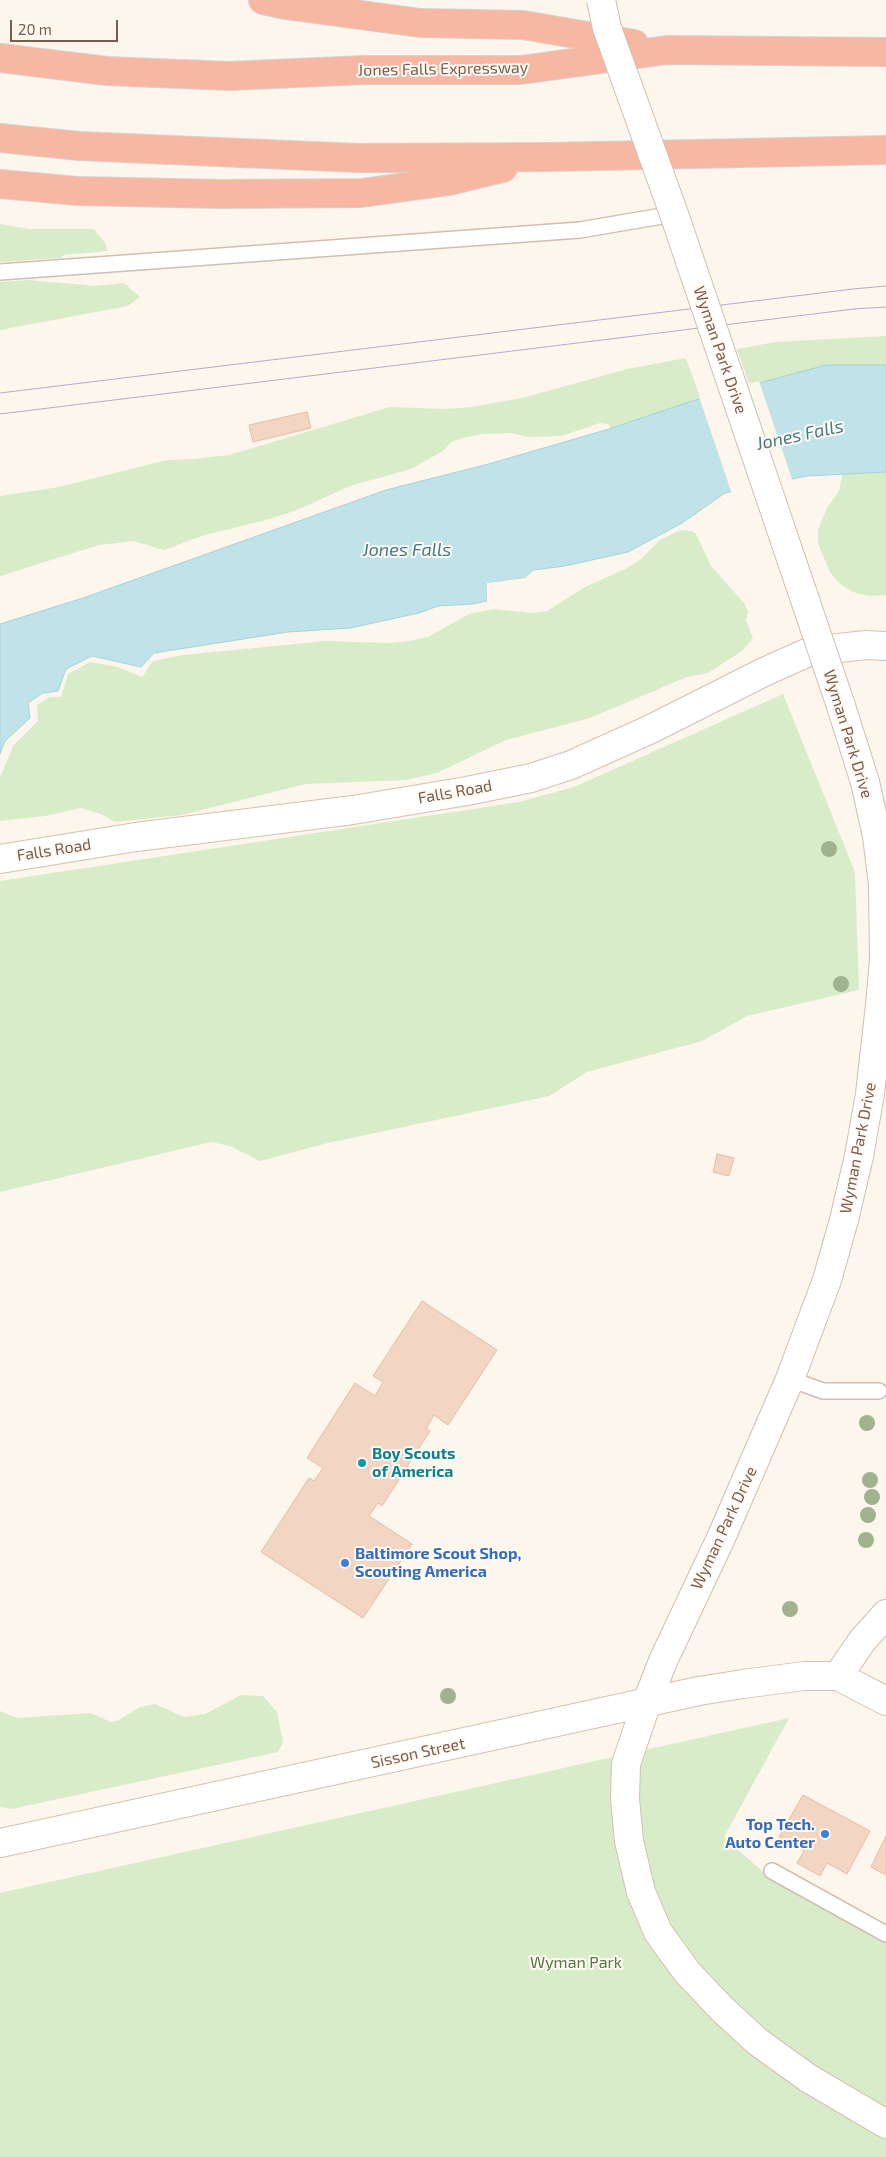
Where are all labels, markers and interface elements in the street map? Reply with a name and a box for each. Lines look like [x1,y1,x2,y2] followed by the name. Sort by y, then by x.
[12,10,120,42] scale bar
[18,20,52,38] text: 20 m
[358,58,528,80] street label: Jones Falls Expressway
[689,284,751,416] street label: Wyman Park Drive
[754,415,846,455] water label: Jones Falls
[363,539,451,561] water label: Jones Falls
[819,667,877,801] street label: Wyman Park Drive
[416,776,494,808] street label: Falls Road
[15,835,93,865] street label: Falls Road
[836,1081,880,1215] street label: Wyman Park Drive
[372,1444,455,1482] place label: Boy Scouts of America
[356,1457,368,1469] marker: Boy Scouts of America
[687,1463,761,1593] street label: Wyman Park Drive
[355,1544,521,1582] place label: Baltimore Scout Shop, Scouting America
[339,1557,351,1569] marker: Baltimore Scout Shop, Scouting America
[369,1734,467,1772] street label: Sisson Street
[725,1815,815,1853] place label: Top Tech. Auto Center
[819,1828,831,1840] marker: Top Tech. Auto Center
[530,1953,622,1973] park label: Wyman Park

